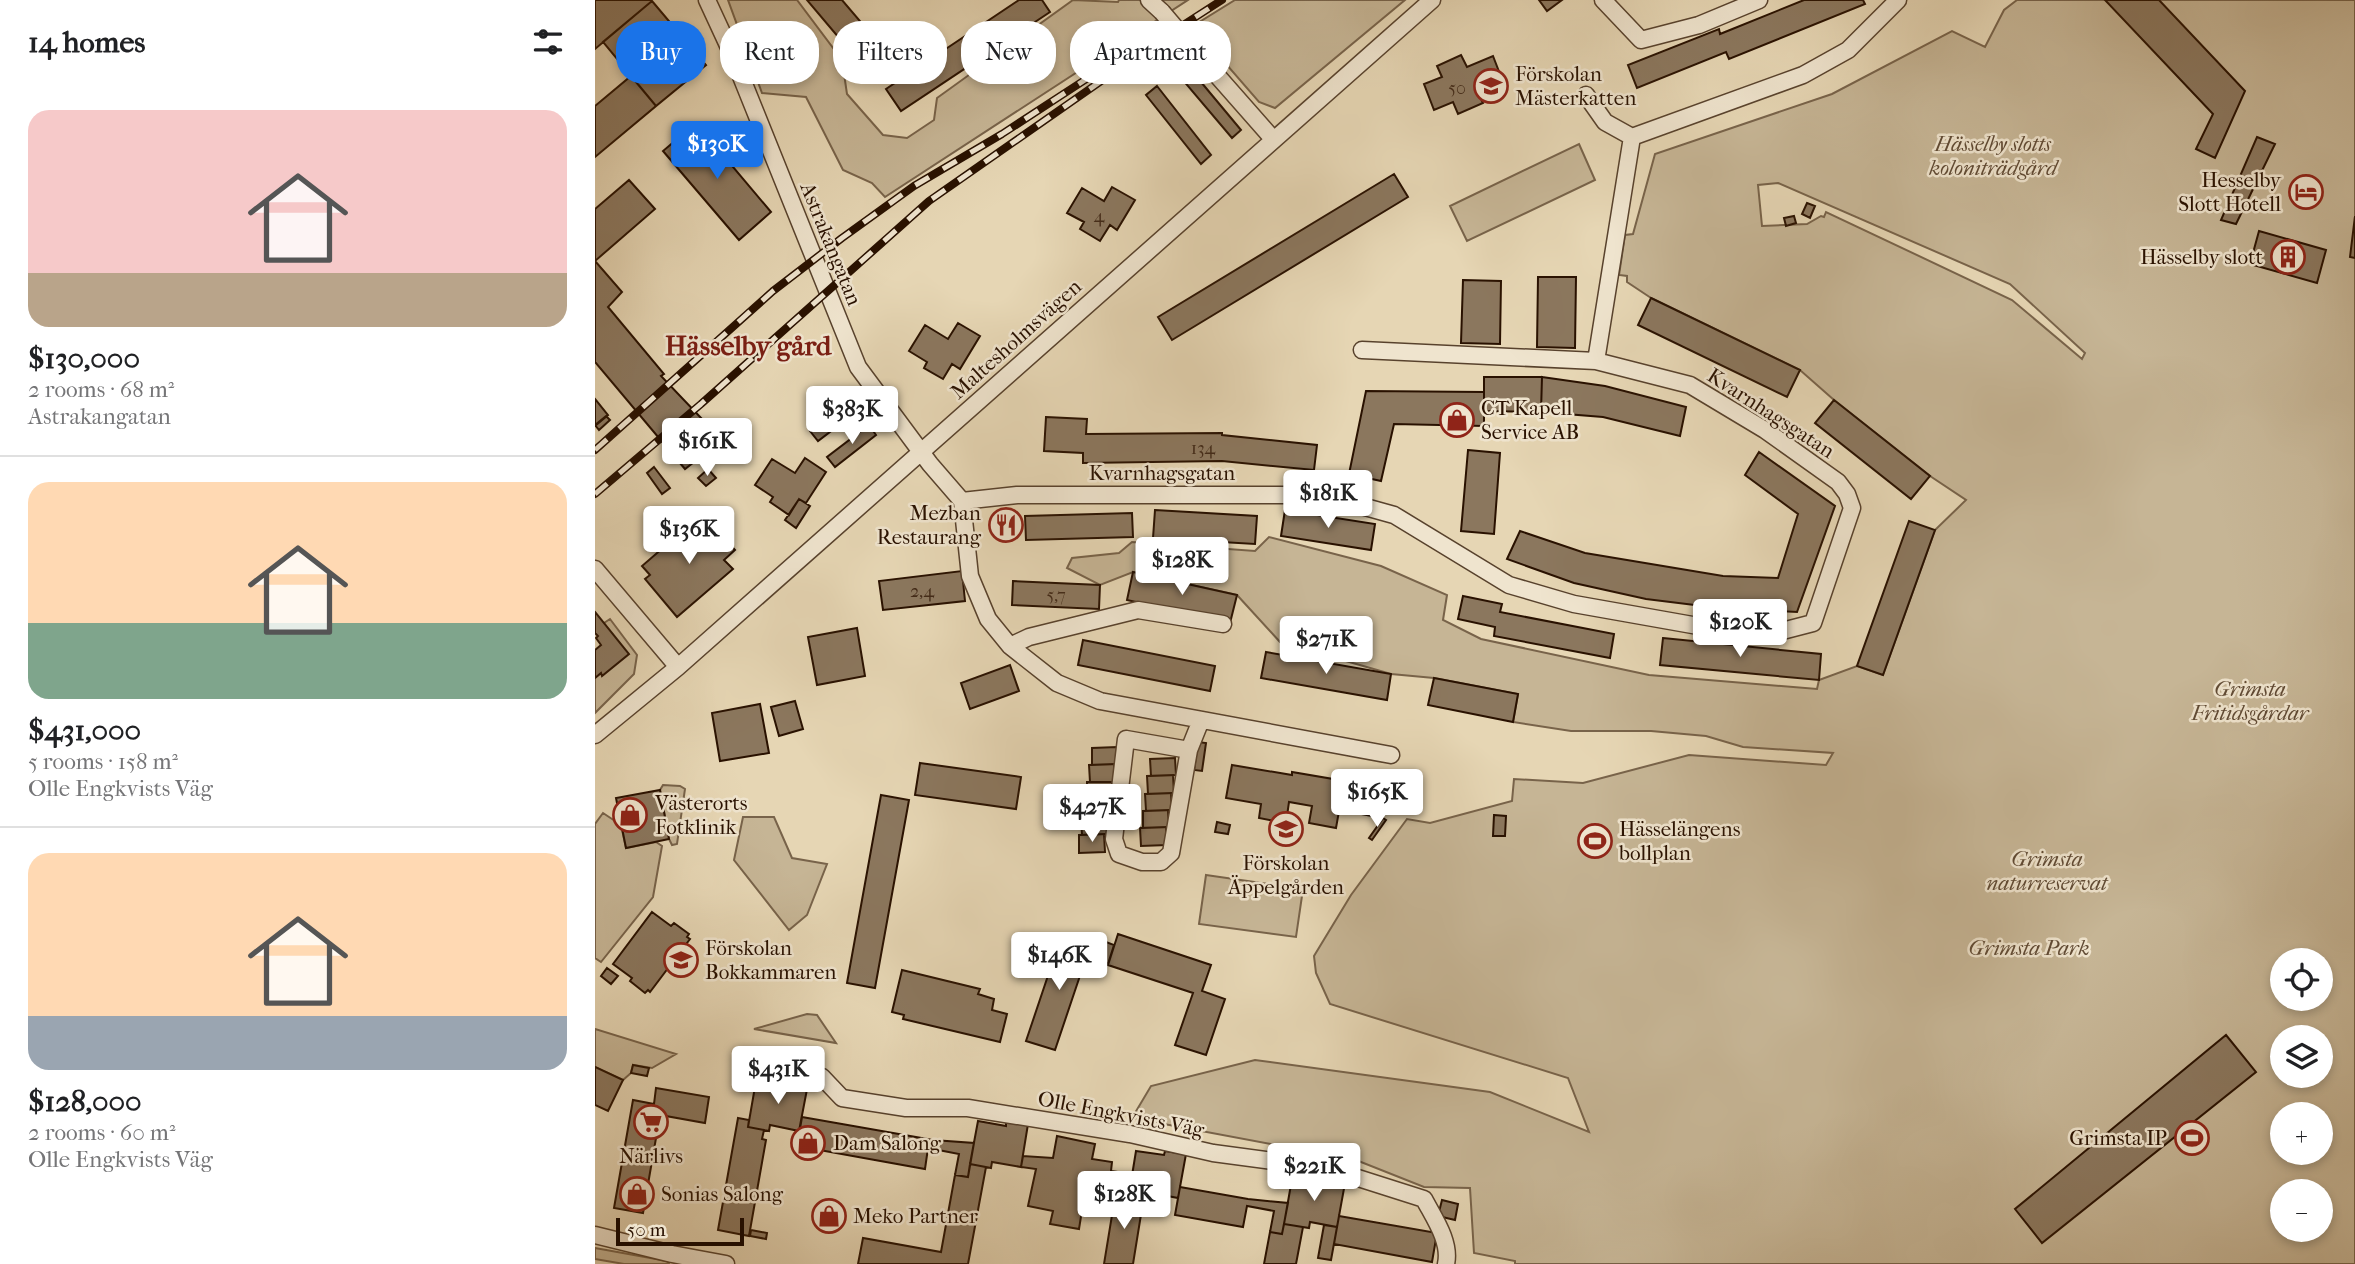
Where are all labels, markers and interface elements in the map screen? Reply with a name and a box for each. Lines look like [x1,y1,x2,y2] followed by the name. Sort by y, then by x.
[616,21,706,84] chip: Buy
[720,21,819,84] chip: Rent
[833,21,947,84] chip: Filters
[961,21,1056,84] chip: New
[1070,21,1231,84] chip: Apartment
[529,23,567,61] icon: filters
[28,25,145,60] text: 14 homes
[1515,62,1636,110] place label: Förskolan Mästerkatten
[1472,67,1510,105] school or university icon: Förskolan Mästerkatten
[1448,78,1466,99] house number: 50
[668,122,766,181] pin: $130K
[687,130,747,157] text: $130K
[1928,132,2059,180] park label: Hässelby slotts koloniträdgård
[235,155,361,281] icon: home
[2178,168,2282,216] place label: Hesselby Slott Hotell
[2287,173,2325,211] hotel icon: Hesselby Slott Hotell
[795,178,867,309] street label: Astrakangatan
[1094,206,1105,227] house number: 4
[2269,238,2307,276] building icon: Hässelby slott
[2140,245,2264,269] place label: Hässelby slott
[946,274,1086,404] street label: Maltesholmsvägen
[665,329,832,362] district label: Hässelby gård
[28,341,140,376] text: $130,000
[1703,363,1839,463] street label: Kvarnhagsgatan
[28,376,174,403] text: 2 rooms · 68 m²
[803,386,901,446] pin: $383K
[822,395,882,422] text: $383K
[1481,396,1579,444] place label: CT Kapell Service AB
[1438,401,1476,439] shop icon: CT Kapell Service AB
[28,403,171,430] text: Astrakangatan
[658,419,756,478] pin: $161K
[678,427,736,454] text: $161K
[1191,438,1216,459] house number: 134
[1089,461,1235,485] street label: Kvarnhagsgatan
[1279,470,1377,530] pin: $181K
[1299,479,1357,506] text: $181K
[877,501,982,549] place label: Mezban Restaurang
[640,506,738,566] pin: $136K
[987,506,1025,544] restaurant icon: Mezban Restaurang
[659,515,719,542] text: $136K
[235,527,361,653] icon: home
[1133,538,1231,597] pin: $128K
[1152,546,1212,573] text: $128K
[910,581,934,602] house number: 2,4
[1046,585,1066,606] house number: 5,7
[1691,600,1789,659] pin: $120K
[1709,608,1771,635] text: $120K
[1277,616,1375,676] pin: $271K
[1296,625,1356,652] text: $271K
[2191,677,2310,725] park label: Grimsta Fritidsgårdar
[28,713,141,748] text: $431,000
[28,748,178,775] text: 5 rooms · 158 m²
[1328,770,1426,829] pin: $165K
[28,775,213,802] text: Olle Engkvists Väg
[1347,778,1407,805] text: $165K
[1043,784,1141,844] pin: $427K
[654,791,748,839] place label: Västerorts Fotklinik
[1059,793,1125,820] text: $427K
[611,796,649,834] shop icon: Västerorts Fotklinik
[1267,810,1305,848] school or university icon: Förskolan Äppelgården
[1618,817,1741,865] place label: Hässelängens bollplan
[1576,822,1614,860] sports icon: Hässelängens bollplan
[1987,847,2109,895] park label: Grimsta naturreservat
[1227,851,1344,899] place label: Förskolan Äppelgården
[235,898,361,1024] icon: home
[1010,932,1108,992] pin: $146K
[705,936,836,984] place label: Förskolan Bokkammaren
[1969,936,2090,960] park label: Grimsta Park
[662,941,700,979] school or university icon: Förskolan Bokkammaren
[1027,941,1091,968] text: $146K
[2270,948,2333,1242] map controls
[2270,948,2333,1011] button: locate
[2270,1025,2333,1088] button: layers
[729,1046,827,1106] pin: $431K
[748,1055,808,1082] text: $431K
[28,1084,142,1119] text: $128,000
[1036,1086,1207,1142] street label: Olle Engkvists Väg
[2270,1102,2333,1165] button: +
[632,1103,670,1141] supermarket icon: Närlivs
[28,1119,175,1146] text: 2 rooms · 60 m²
[2173,1119,2211,1157] sports icon: Grimsta IP
[789,1124,827,1162] shop icon: Dam Salong
[2069,1126,2167,1150] place label: Grimsta IP
[833,1131,942,1155] place label: Dam Salong
[619,1144,683,1168] place label: Närlivs
[1265,1144,1363,1203] pin: $221K
[28,1146,213,1173] text: Olle Engkvists Väg
[1283,1152,1345,1179] text: $221K
[1075,1172,1173,1231] pin: $128K
[618,1175,656,1213] shop icon: Sonias Salong
[2270,1179,2333,1242] button: −
[1094,1180,1154,1207] text: $128K
[661,1182,784,1206] place label: Sonias Salong
[810,1197,848,1235] shop icon: Meko Partner
[853,1204,978,1228] place label: Meko Partner
[616,1215,744,1247] scale bar
[627,1219,666,1241] text: 50 m

